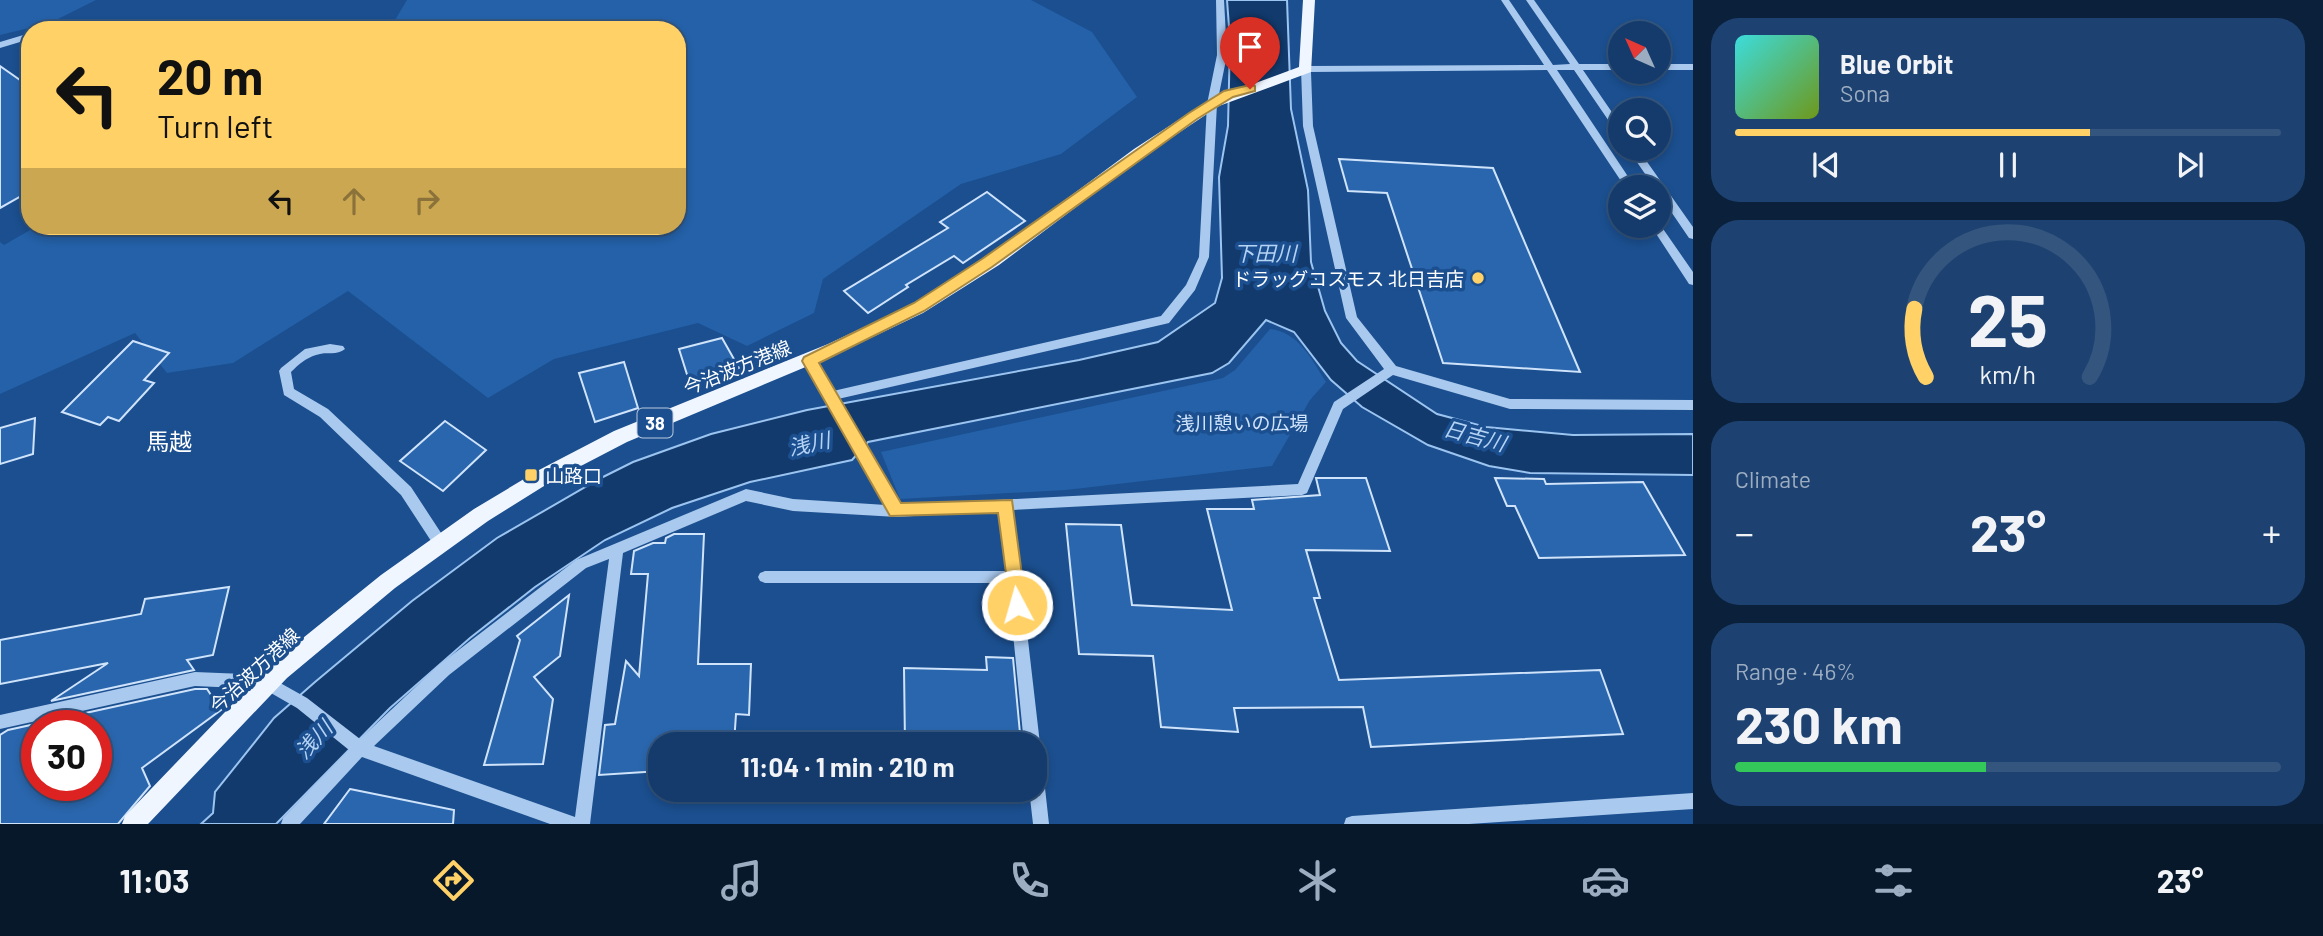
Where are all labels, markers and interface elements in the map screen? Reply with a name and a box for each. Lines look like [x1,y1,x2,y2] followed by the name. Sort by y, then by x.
[1220,17,1280,89] pin
[1608,21,1671,84] north arrow
[1608,21,1671,238] map controls
[1231,28,1269,66] icon: arrive
[157,46,263,105] text: 20 m
[1840,48,1953,79] text: Blue Orbit
[42,49,133,140] icon: left
[1840,79,1890,107] text: Sona
[1608,98,1671,161] button: search
[157,106,274,144] text: Turn left
[1807,146,1845,184] icon: previous
[1989,146,2027,184] icon: pause
[2171,146,2209,184] icon: next
[1608,175,1671,238] button: layers
[262,182,300,220] icon: left
[335,182,373,220] icon: ahead
[408,182,446,220] icon: right
[1234,240,1298,265] water label: 下田川
[1232,267,1464,290] place label: ドラッグコスモス 北日吉店
[1470,270,1486,286] marker: ドラッグコスモス 北日吉店
[1968,275,2048,363] text: 25
[680,335,794,399] street label: 今治波方港線
[1980,359,2036,389] text: km/h
[638,408,672,438] road number: 38
[1175,411,1309,434] park label: 浅川憩いの広場
[1441,415,1511,456] water label: 日吉川
[786,426,834,460] water label: 浅川
[146,427,192,455] district label: 馬越
[545,464,602,487] place label: 山路口
[1735,465,1811,493] text: Climate
[523,467,539,483] marker: 山路口
[1970,500,2046,562] text: 23°
[1735,509,1754,555] text: −
[2262,509,2281,555] text: +
[980,568,1054,642] position arrow
[204,623,304,717] street label: 今治波方港線
[1735,657,1856,685] text: Range · 46%
[1735,692,1903,754] text: 230 km
[21,710,112,801] speed limit sign: 30
[290,714,338,763] water label: 浅川
[741,751,954,782] text: 11:04 · 1 min · 210 m
[429,856,478,905] icon: directions
[717,856,766,905] icon: music
[1005,856,1054,905] icon: phone
[1293,856,1342,905] icon: climate
[1581,856,1630,905] icon: car
[1869,856,1918,905] icon: filters
[120,861,190,899] text: 11:03
[2157,861,2203,899] text: 23°

